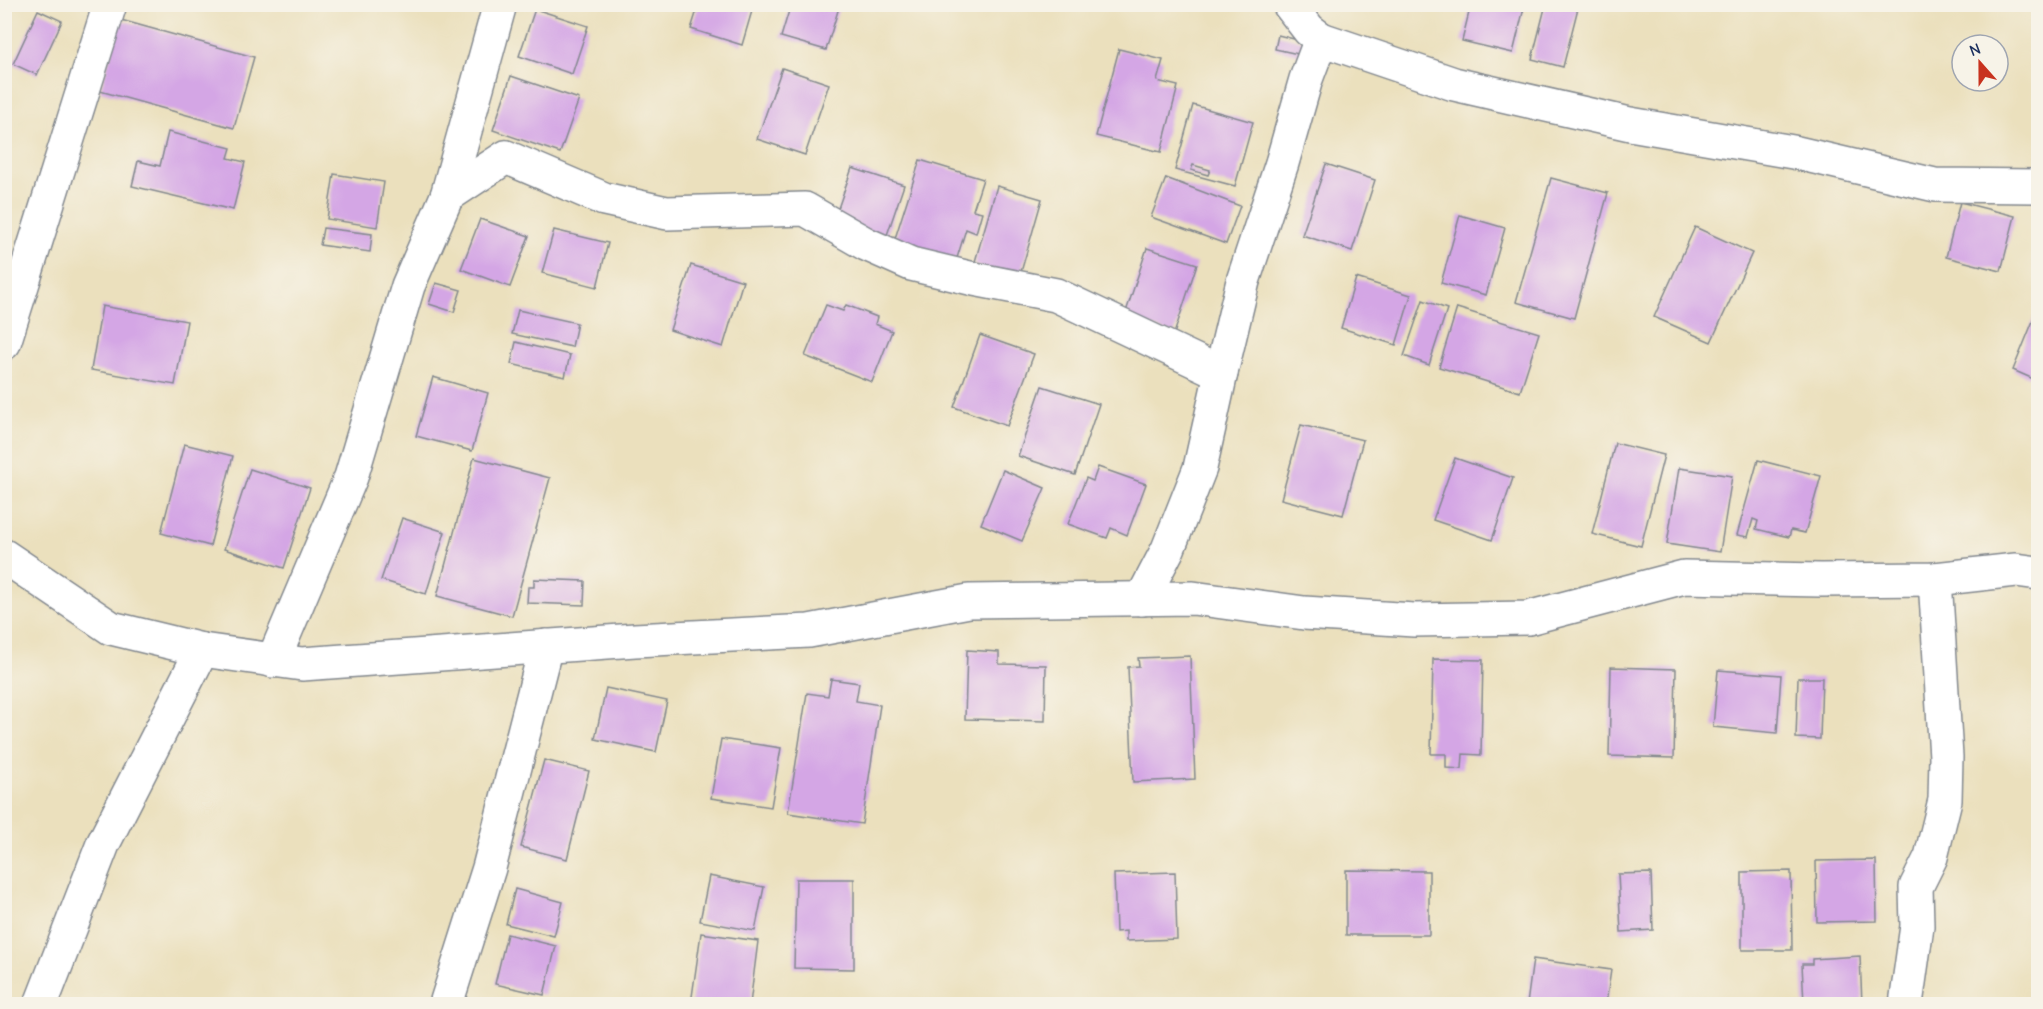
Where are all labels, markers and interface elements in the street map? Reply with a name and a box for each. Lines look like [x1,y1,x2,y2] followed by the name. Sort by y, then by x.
[1950,33,2010,93] north arrow
[1967,40,1983,60] text: N

